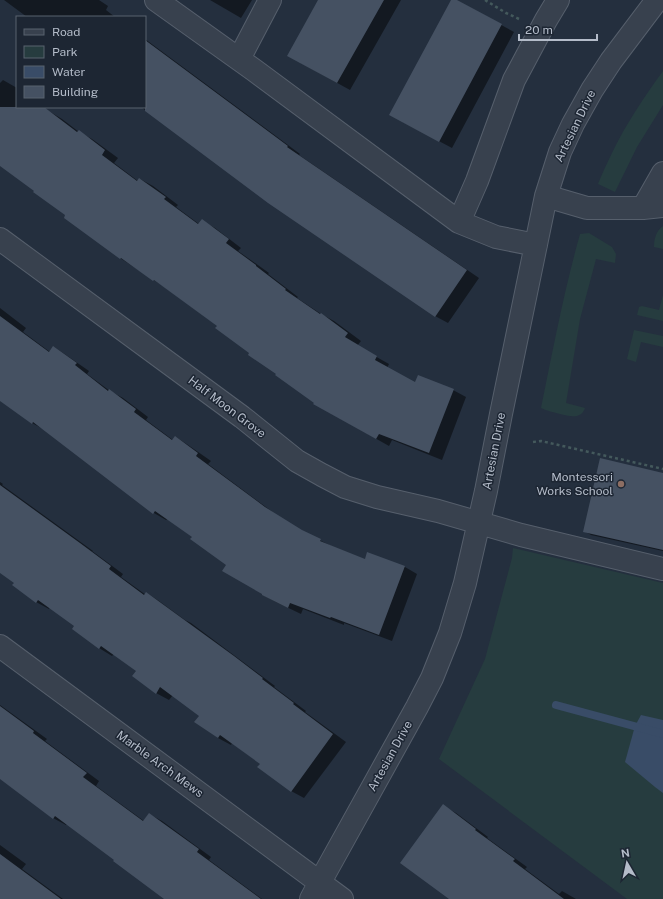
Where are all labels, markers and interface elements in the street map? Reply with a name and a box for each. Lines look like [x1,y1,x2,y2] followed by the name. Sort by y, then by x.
[16,16,146,108] legend
[519,16,597,42] scale bar
[525,23,553,37] text: 20 m
[52,25,80,39] text: Road
[52,45,78,59] text: Park
[52,65,86,79] text: Water
[52,85,98,99] text: Building
[551,87,599,164] street label: Artesian Drive
[185,373,269,441] street label: Half Moon Grove
[480,411,508,491] street label: Artesian Drive
[536,470,613,498] place label: Montessori Works School
[616,479,626,489] marker: Montessori Works School
[365,718,415,794] street label: Artesian Drive
[114,728,206,800] street label: Marble Arch Mews
[607,843,647,883] north arrow
[620,847,631,860] text: N

